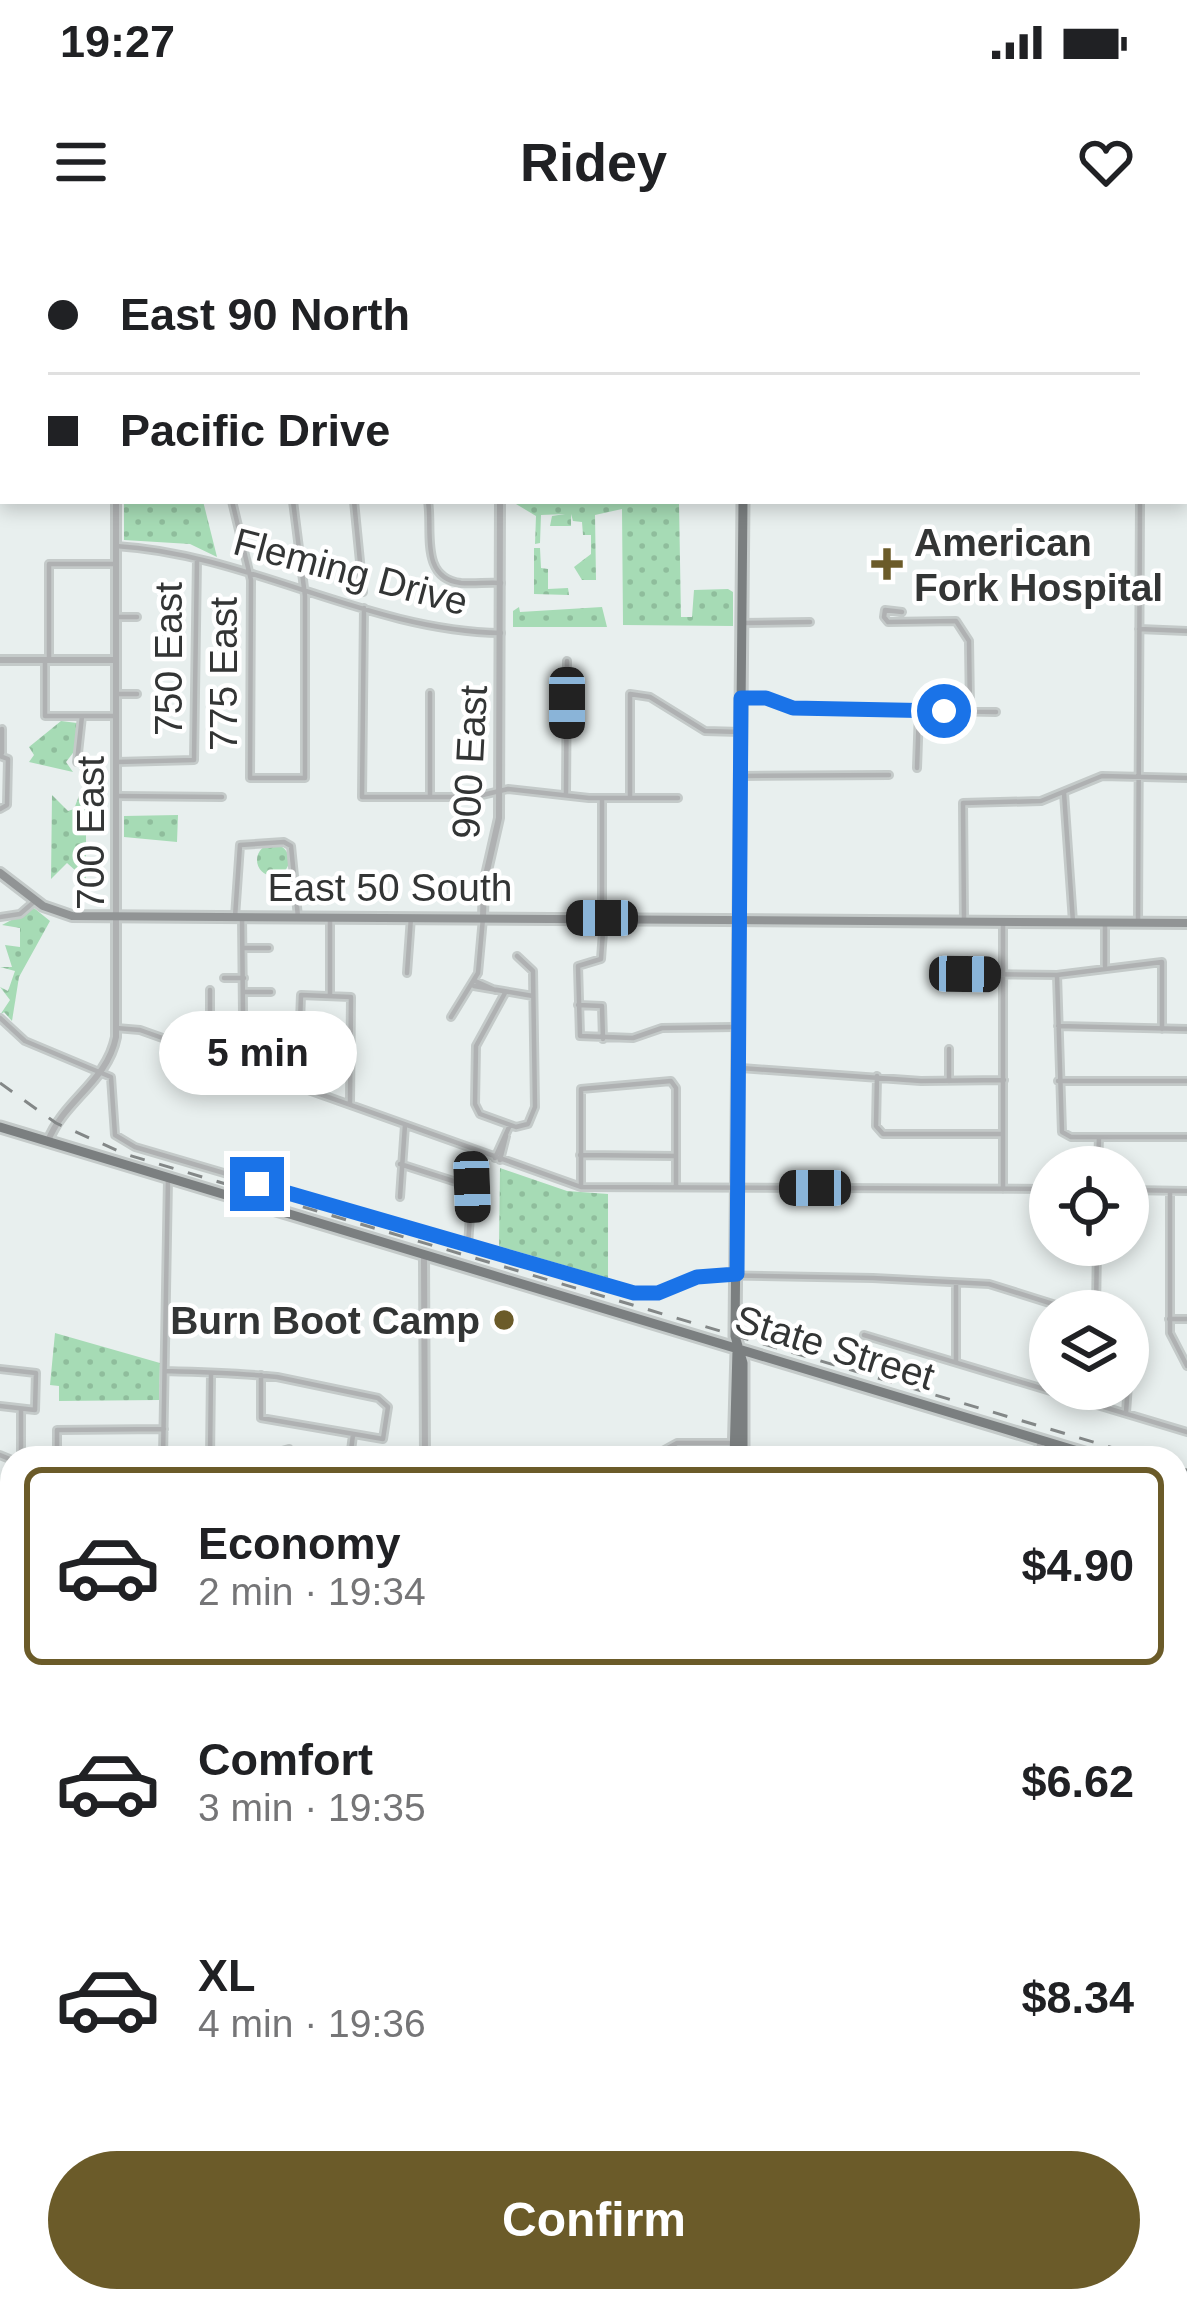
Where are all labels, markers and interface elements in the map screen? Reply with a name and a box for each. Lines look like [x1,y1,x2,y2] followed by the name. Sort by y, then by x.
[60,16,175,67] text: 19:27
[48,129,114,195] icon: menu
[1073,129,1139,195] icon: heart
[520,132,667,192] text: Ridey
[120,289,410,340] text: East 90 North
[120,405,390,456] text: Pacific Drive
[229,520,473,623] street label: Fleming Drive
[914,521,1163,609] place label: American Fork Hospital
[871,548,903,580] marker: American Fork Hospital
[147,582,190,736] street label: 750 East
[202,597,245,751] street label: 775 East
[549,667,585,739] car
[444,684,495,840] street label: 900 East
[917,684,971,738] route start
[69,756,112,910] street label: 700 East
[267,866,513,909] street label: East 50 South
[566,900,638,936] car
[929,955,1001,993] car
[158,1010,356,1094] callout: 5 min
[207,1031,309,1074] text: 5 min
[1029,1146,1149,1410] map controls
[1029,1146,1149,1266] button: locate
[453,1150,491,1224] car
[230,1157,284,1211] route end
[779,1170,851,1206] car
[1029,1290,1149,1410] button: layers
[730,1297,940,1398] street label: State Street
[170,1299,480,1342] place label: Burn Boot Camp
[491,1307,517,1333] marker: Burn Boot Camp
[54,1512,162,1620] icon: car
[198,1518,401,1569] text: Economy
[1021,1540,1134,1591] text: $4.90
[198,1570,426,1613] text: 2 min · 19:34
[54,1728,162,1836] icon: car
[198,1734,373,1785] text: Comfort
[1021,1756,1134,1807] text: $6.62
[198,1786,426,1829] text: 3 min · 19:35
[54,1944,162,2052] icon: car
[198,1950,256,2001] text: XL
[1021,1972,1134,2023] text: $8.34
[198,2002,426,2045] text: 4 min · 19:36
[48,2151,1140,2289] button: Confirm

